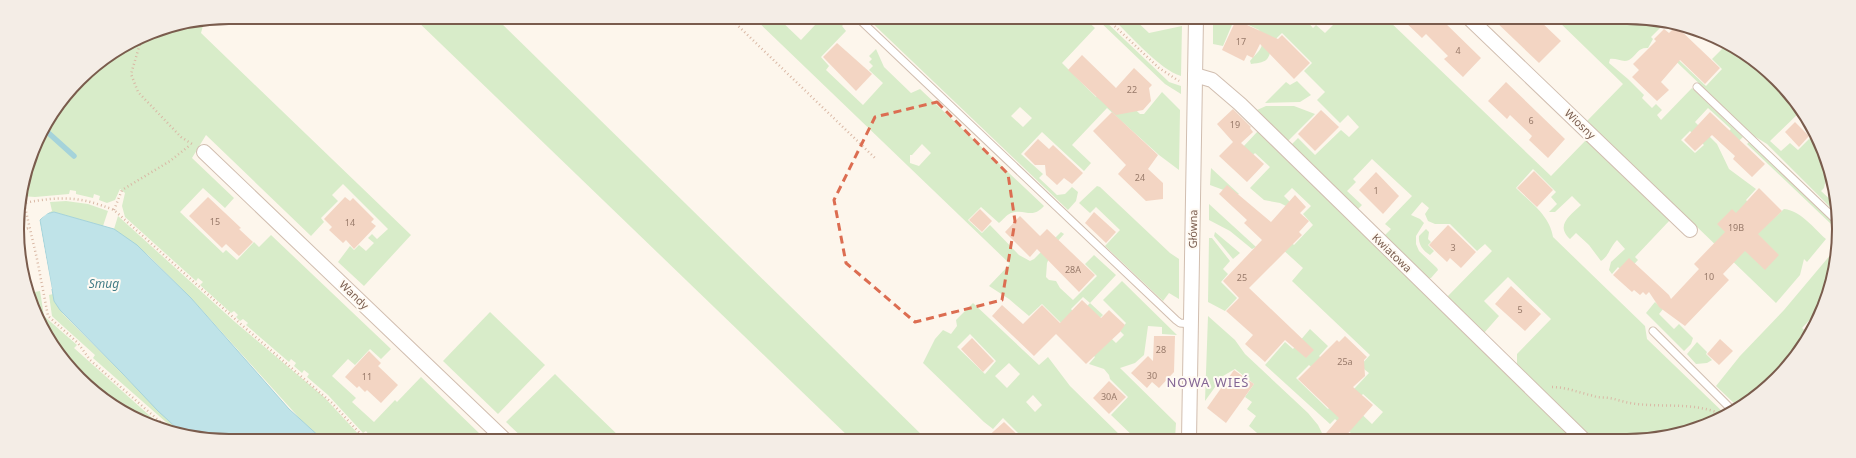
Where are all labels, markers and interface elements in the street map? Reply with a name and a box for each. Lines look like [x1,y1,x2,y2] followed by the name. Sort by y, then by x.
[1236,35,1246,48] house number: 17
[1455,44,1461,57] house number: 4
[1127,83,1137,96] house number: 22
[1562,105,1599,142] street label: Wiosny
[1528,114,1534,127] house number: 6
[1230,118,1240,131] house number: 19
[1135,171,1145,184] house number: 24
[1373,184,1379,197] house number: 1
[1185,209,1200,249] street label: Główna
[210,215,220,228] house number: 15
[345,216,355,229] house number: 14
[1728,221,1744,234] house number: 19B
[1369,230,1415,275] street label: Kwiatowa
[1450,241,1456,254] house number: 3
[1065,263,1081,276] house number: 28A
[1704,270,1714,283] house number: 10
[1237,271,1247,284] house number: 25
[89,275,119,292] water label: Smug
[336,277,373,313] street label: Wandy
[1517,303,1523,316] house number: 5
[1156,343,1166,356] house number: 28
[1337,355,1353,368] house number: 25a
[1147,369,1157,382] house number: 30
[362,370,372,383] house number: 11
[1166,373,1250,391] district label: NOWA WIEŚ
[1101,390,1117,403] house number: 30A

